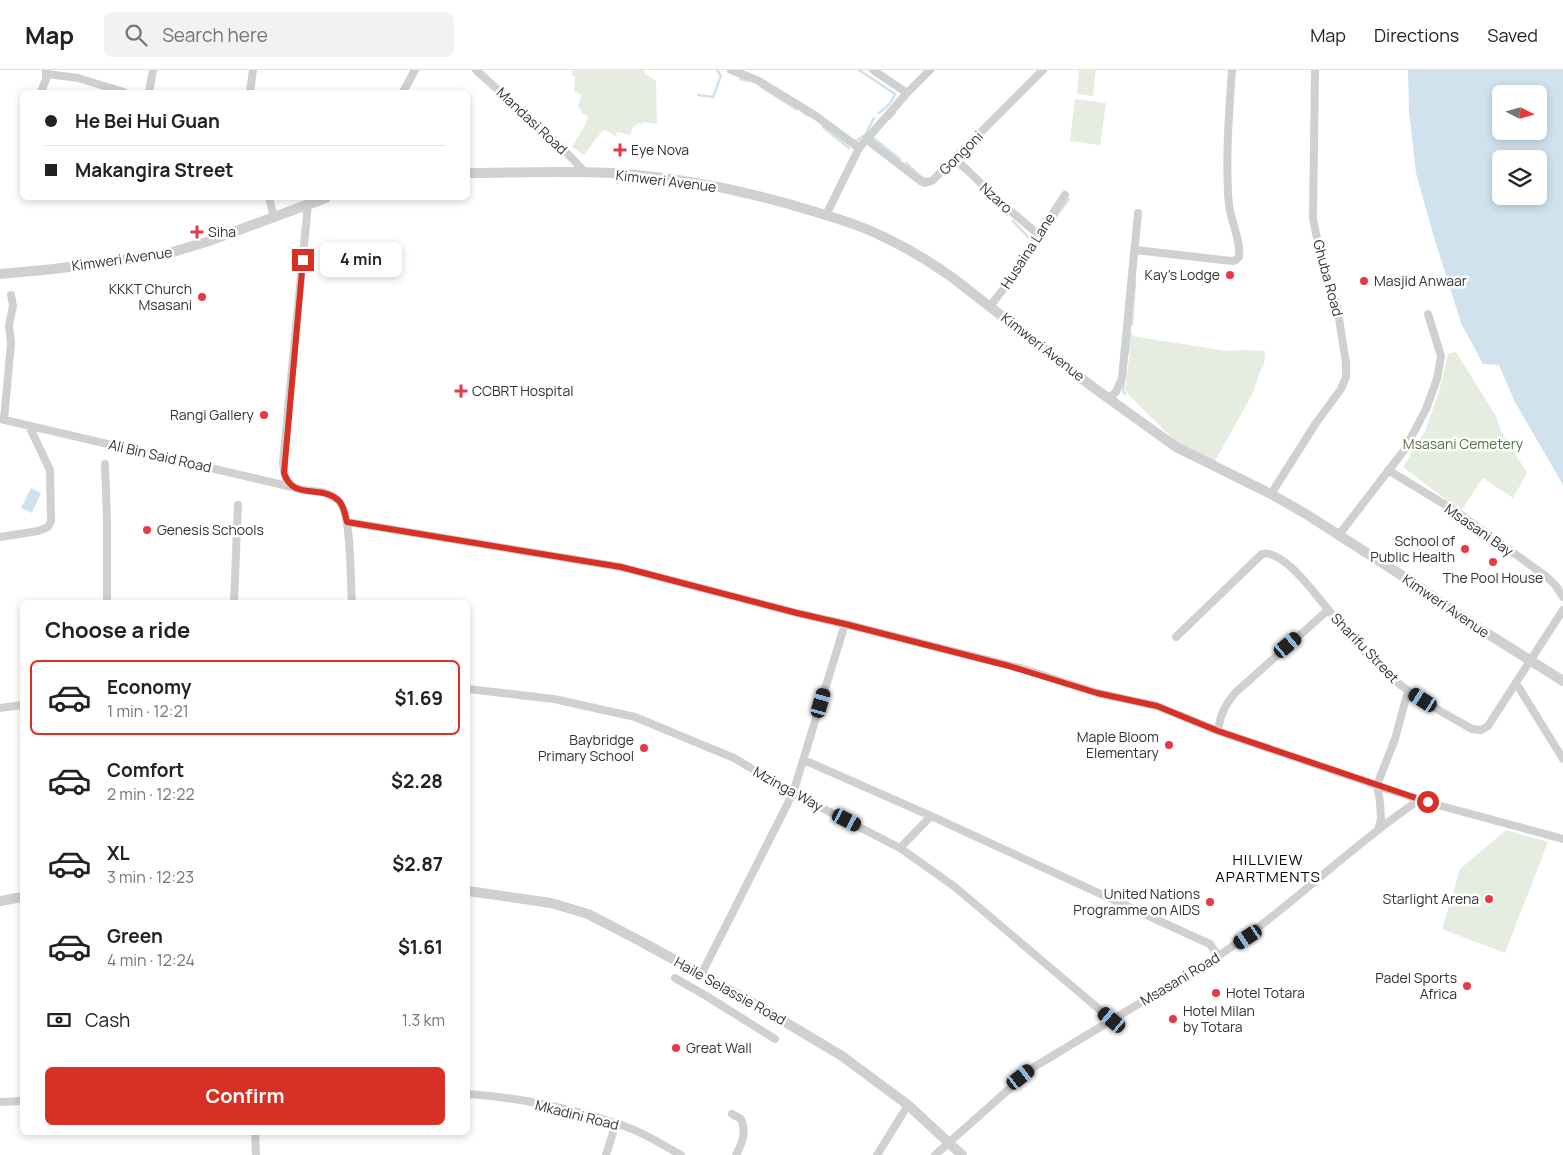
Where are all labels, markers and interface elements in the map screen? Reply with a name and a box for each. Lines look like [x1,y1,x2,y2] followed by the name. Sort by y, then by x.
[104,12,454,57] search box
[25,18,74,51] text: Map
[122,21,150,49] icon: search
[162,22,268,48] text: Search here
[1310,23,1346,47] text: Map
[1374,23,1459,47] text: Directions
[1487,23,1538,47] text: Saved
[493,83,572,158] street label: Mandasi Road
[1492,85,1548,140] north arrow
[1492,85,1547,205] map controls
[75,108,220,134] text: He Bei Hui Guan
[935,127,987,179] street label: Gongoni
[631,140,689,159] place label: Eye Nova
[613,143,627,157] marker: Eye Nova
[1492,150,1547,205] button: layers
[75,157,234,183] text: Makangira Street
[615,165,717,196] street label: Kimweri Avenue
[976,178,1017,217] street label: Nzaro
[996,209,1059,292] street label: Husaina Lane
[208,222,236,241] place label: Siha
[190,225,204,239] marker: Siha
[1309,237,1348,318] street label: Ghuba Road
[71,242,173,275] street label: Kimweri Avenue
[320,242,403,278] callout: 4 min
[340,248,382,270] text: 4 min
[292,249,314,271] route end
[1145,265,1220,284] place label: Kay's Lodge
[1224,269,1236,281] marker: Kay's Lodge
[1374,271,1467,290] place label: Masjid Anwaar
[1358,275,1370,287] marker: Masjid Anwaar
[109,279,192,314] place label: KKKT Church Msasani
[196,291,208,303] marker: KKKT Church Msasani
[998,308,1089,385] street label: Kimweri Avenue
[472,381,574,400] place label: CCBRT Hospital
[454,384,468,398] marker: CCBRT Hospital
[170,405,255,424] place label: Rangi Gallery
[258,409,270,421] marker: Rangi Gallery
[107,434,213,477] street label: Ali Bin Said Road
[1403,434,1524,453] park label: Msasani Cemetery
[1441,499,1518,561] street label: Msasani Bay
[157,520,264,539] place label: Genesis Schools
[141,524,153,536] marker: Genesis Schools
[1370,531,1455,566] place label: School of Public Health
[1459,543,1471,555] marker: School of Public Health
[1487,556,1499,568] marker: The Pool House
[1443,568,1543,587] place label: The Pool House
[1399,569,1494,642] street label: Kimweri Avenue
[1327,609,1404,687] street label: Sharifu Street
[45,615,190,645] text: Choose a ride
[1271,630,1304,660] car
[107,674,191,700] text: Economy
[47,675,92,720] icon: car
[395,685,443,711] text: $1.69
[1406,686,1439,714] car
[809,687,832,719] car
[107,700,189,722] text: 1 min · 12:21
[1077,727,1160,762] place label: Maple Bloom Elementary
[538,730,634,765] place label: Baybridge Primary School
[1163,739,1175,751] marker: Maple Bloom Elementary
[638,742,650,754] marker: Baybridge Primary School
[107,757,184,783] text: Comfort
[47,758,92,803] icon: car
[750,762,827,816] street label: Mzinga Way
[391,768,443,794] text: $2.28
[107,783,195,805] text: 2 min · 12:22
[1417,791,1439,813] route start
[830,807,863,833] car
[107,840,130,866] text: XL
[47,841,92,886] icon: car
[1215,849,1321,887] district label: HILLVIEW APARTMENTS
[392,851,443,877] text: $2.87
[107,866,194,888] text: 3 min · 12:23
[1073,884,1200,919] place label: United Nations Programme on AIDS
[1383,889,1479,908] place label: Starlight Arena
[1483,893,1495,905] marker: Starlight Arena
[1204,896,1216,908] marker: United Nations Programme on AIDS
[1231,922,1264,952] car
[107,923,163,949] text: Green
[47,924,92,969] icon: car
[398,934,443,960] text: $1.61
[1136,947,1223,1010] street label: Msasani Road
[107,949,195,971] text: 4 min · 12:24
[671,952,789,1029] street label: Haile Selassie Road
[1375,968,1457,1003] place label: Padel Sports Africa
[1461,980,1473,992] marker: Padel Sports Africa
[1226,983,1305,1002] place label: Hotel Totara
[1210,987,1222,999] marker: Hotel Totara
[1183,1001,1255,1036] place label: Hotel Milan by Totara
[1095,1005,1128,1035] car
[45,1006,73,1034] icon: cash
[85,1007,130,1033] text: Cash
[402,1009,445,1031] text: 1.3 km
[1167,1013,1179,1025] marker: Hotel Milan by Totara
[686,1038,752,1057] place label: Great Wall
[670,1042,682,1054] marker: Great Wall
[1004,1062,1037,1092] car
[45,1067,445,1125] button: Confirm
[533,1095,621,1134] street label: Mkadini Road

